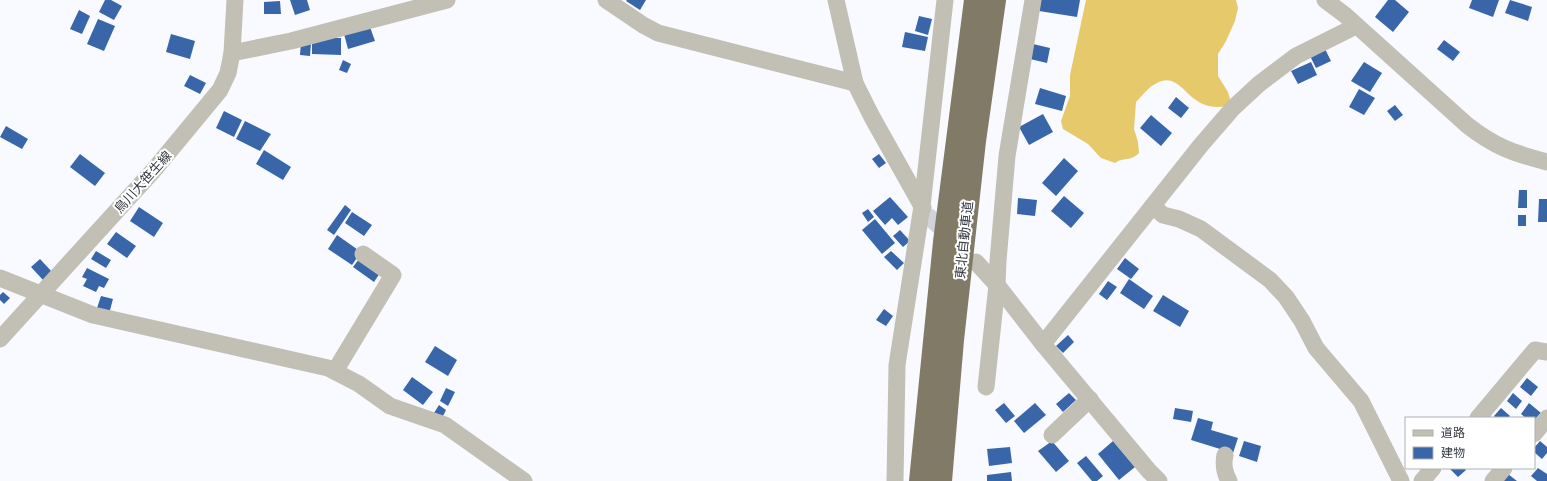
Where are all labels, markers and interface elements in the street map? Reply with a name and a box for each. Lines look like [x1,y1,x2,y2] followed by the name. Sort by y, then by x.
[111,148,175,216] street label: 鳥川大笹生線
[952,200,976,280] street label: 東北自動車道
[1405,417,1535,469] legend
[1441,426,1465,440] text: 道路
[1441,446,1465,460] text: 建物

